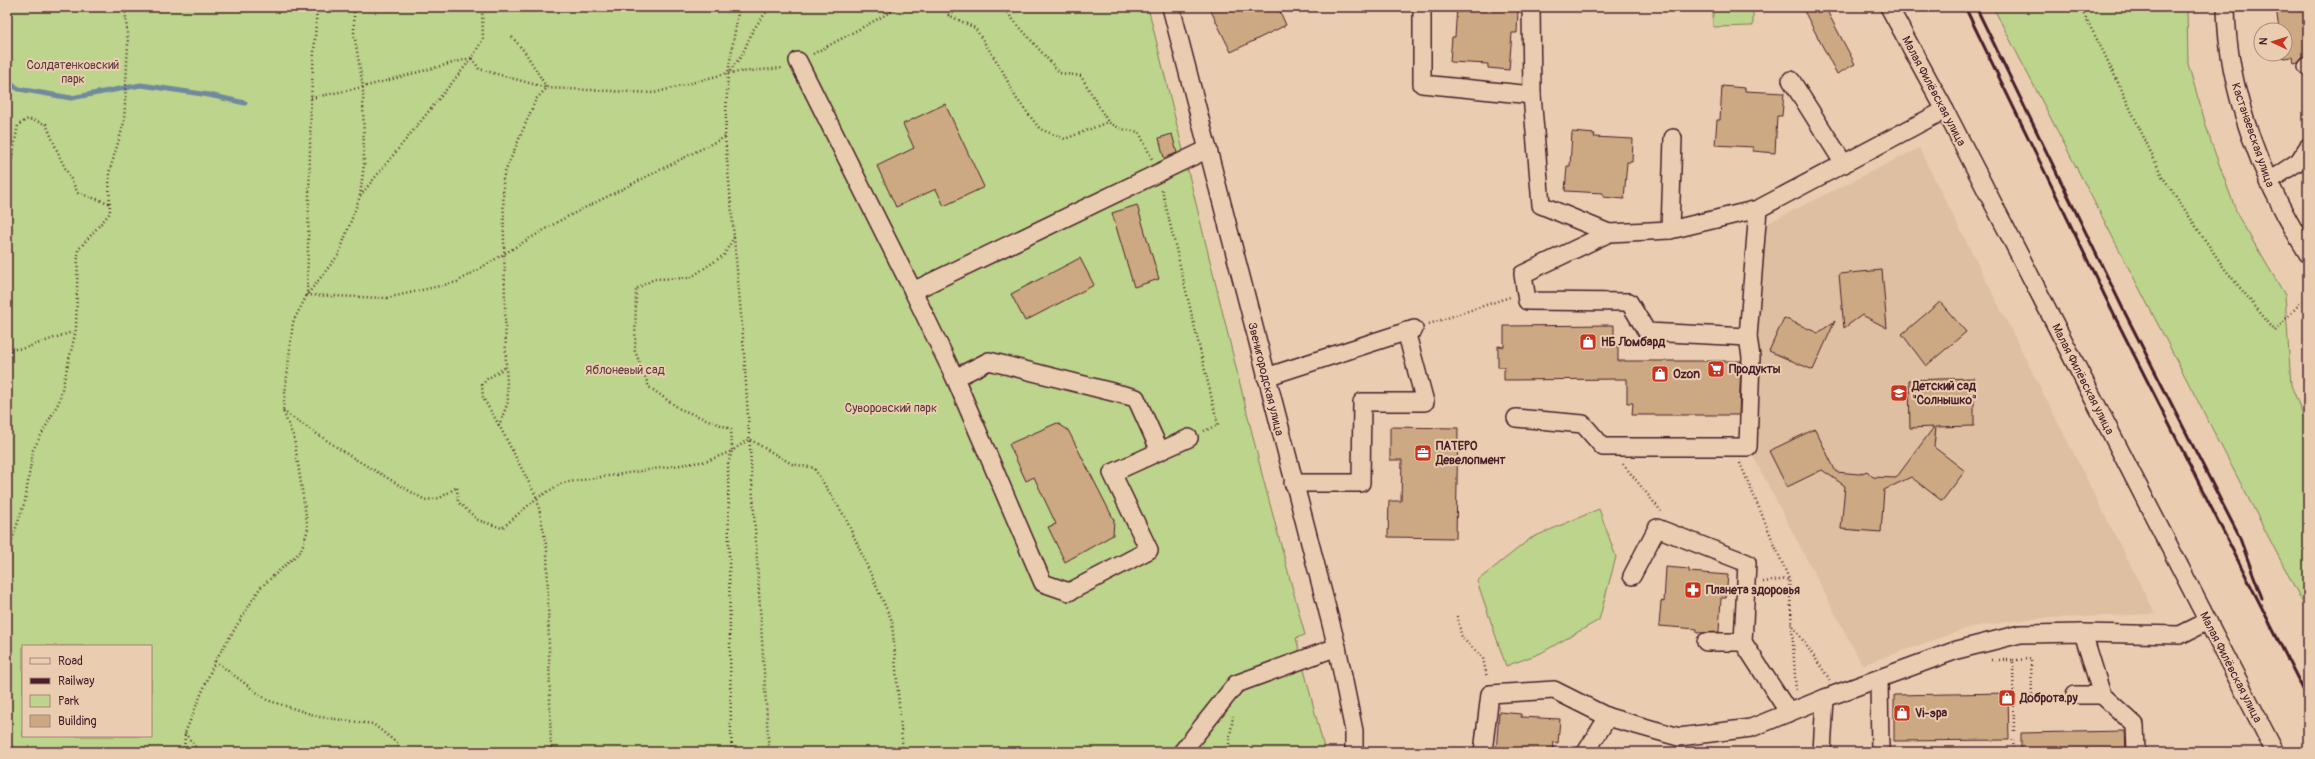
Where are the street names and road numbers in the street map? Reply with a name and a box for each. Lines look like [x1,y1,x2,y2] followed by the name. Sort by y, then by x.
[1898,34,1969,149] street label: Малая Филёвская улица
[2228,81,2278,190] street label: Кастанаевская улица
[1244,321,1287,438] street label: Звенигородская улица
[2048,321,2117,438] street label: Малая Филёвская улица
[2196,609,2265,726] street label: Малая Филёвская улица

